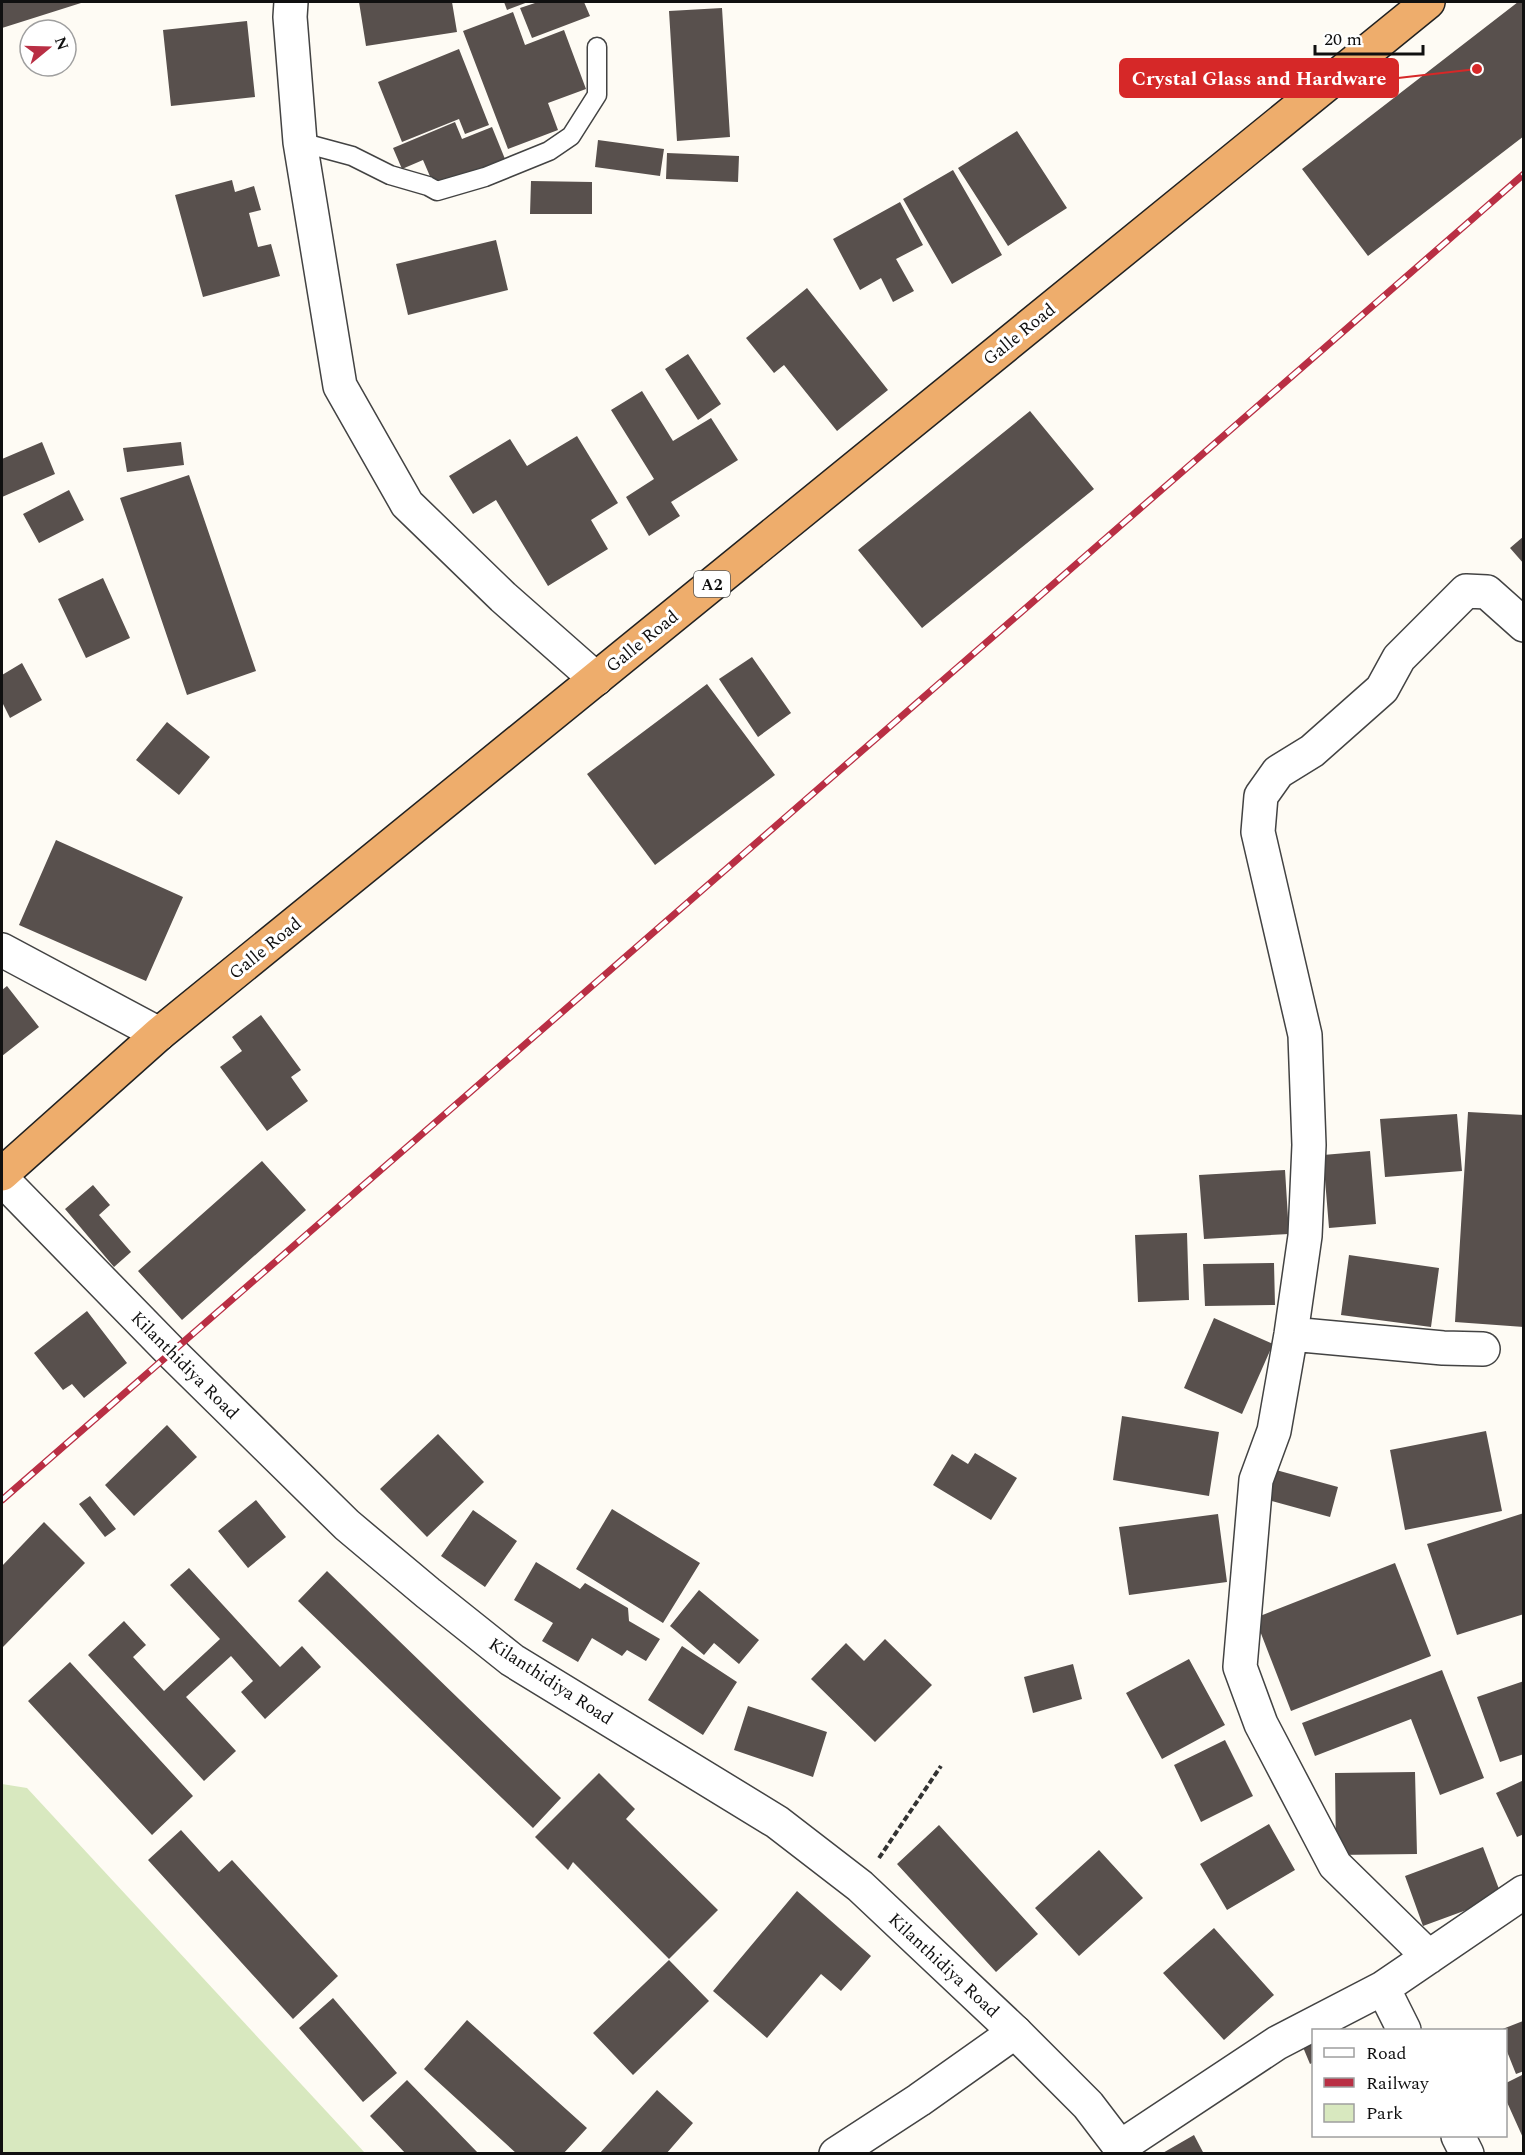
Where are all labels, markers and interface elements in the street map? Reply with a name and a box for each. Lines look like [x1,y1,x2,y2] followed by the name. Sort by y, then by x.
[18,18,78,78] north arrow
[1315,18,1423,56] scale bar
[1324,26,1362,53] text: 20 m
[48,33,75,54] text: N
[1120,59,1398,97] callout: Crystal Glass and Hardware
[1132,64,1386,94] text: Crystal Glass and Hardware
[977,297,1062,372] street label: Galle Road
[694,571,730,597] road number: A2
[600,604,685,679] street label: Galle Road
[223,911,308,986] street label: Galle Road
[124,1305,245,1426] street label: Kilanthidiya Road
[483,1631,618,1732] street label: Kilanthidiya Road
[882,1907,1005,2024] street label: Kilanthidiya Road
[1312,2029,1507,2137] legend
[1366,2040,1407,2067] text: Road
[1366,2070,1430,2097] text: Railway
[1366,2100,1403,2127] text: Park

